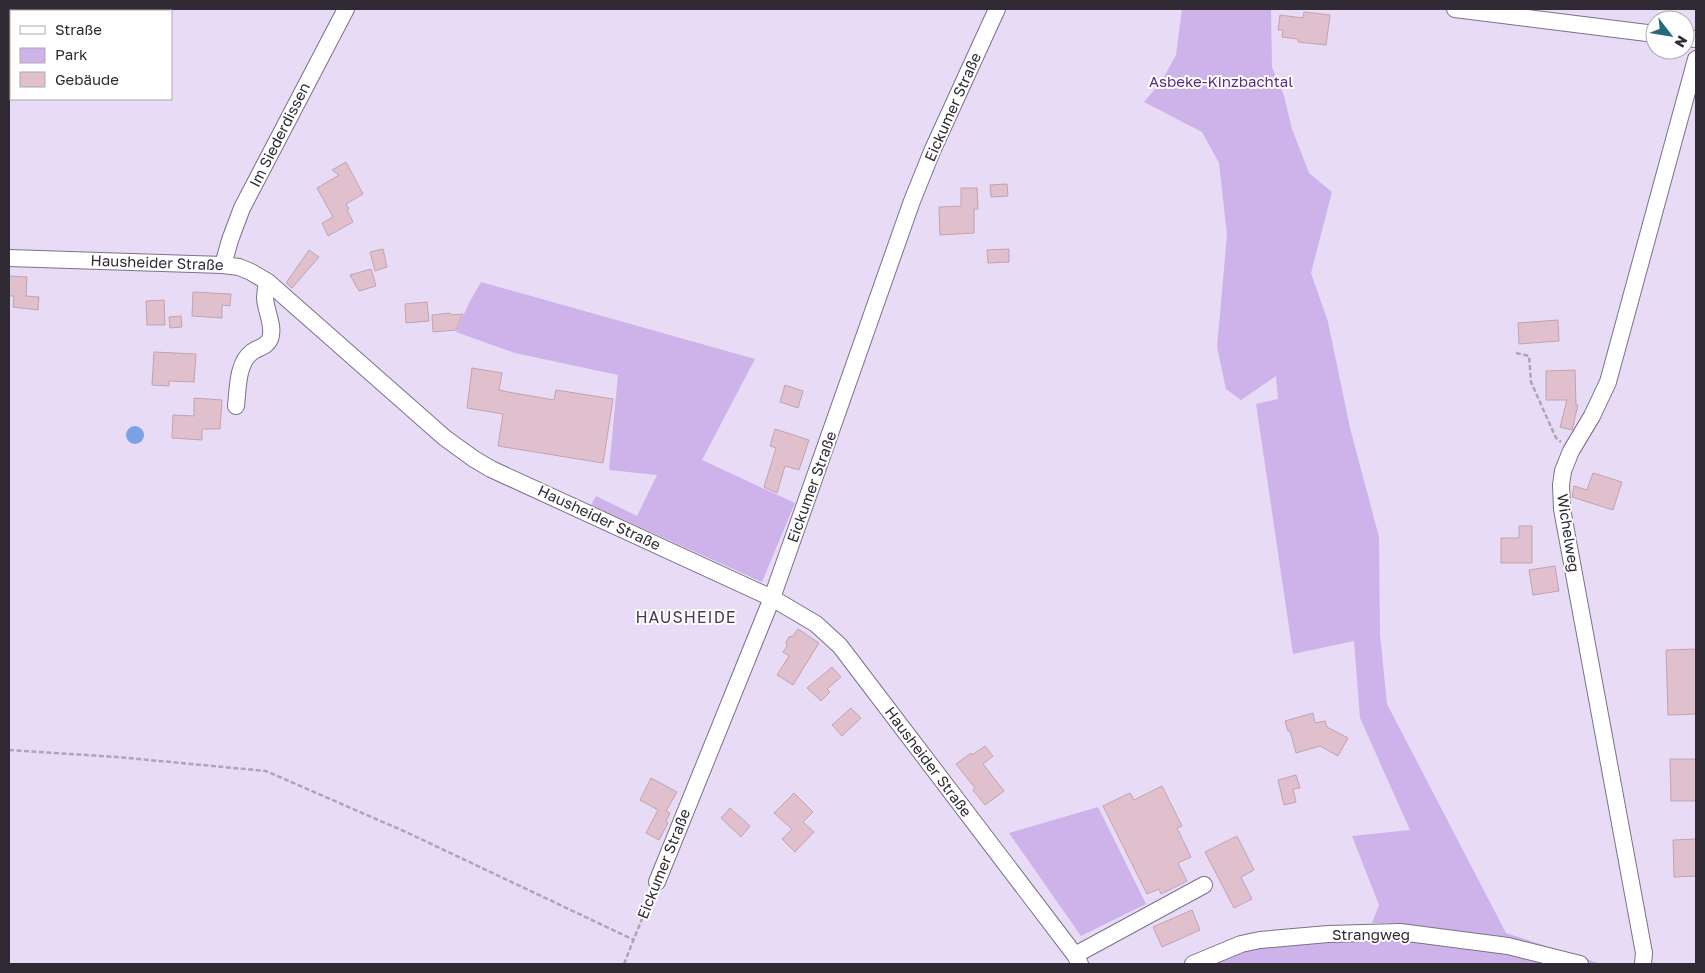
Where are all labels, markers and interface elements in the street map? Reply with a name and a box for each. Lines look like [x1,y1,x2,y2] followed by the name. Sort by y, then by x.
[10,10,172,100] legend
[1645,10,1695,60] north arrow
[55,20,102,38] text: Straße
[1672,33,1692,51] text: N
[55,45,88,63] text: Park
[920,49,984,164] street label: Eickumer Straße
[55,70,119,88] text: Gebäude
[1149,72,1293,90] park label: Asbeke-Kinzbachtal
[245,79,313,190] street label: Im Siederdissen
[90,251,224,273] street label: Hausheider Straße
[783,428,840,545] street label: Eickumer Straße
[535,481,664,554] street label: Hausheider Straße
[1554,492,1584,573] street label: Wichelweg
[635,607,737,627] district label: HAUSHEIDE
[882,703,976,820] street label: Hausheider Straße
[633,806,694,921] street label: Eickumer Straße
[1332,925,1410,943] street label: Strangweg

